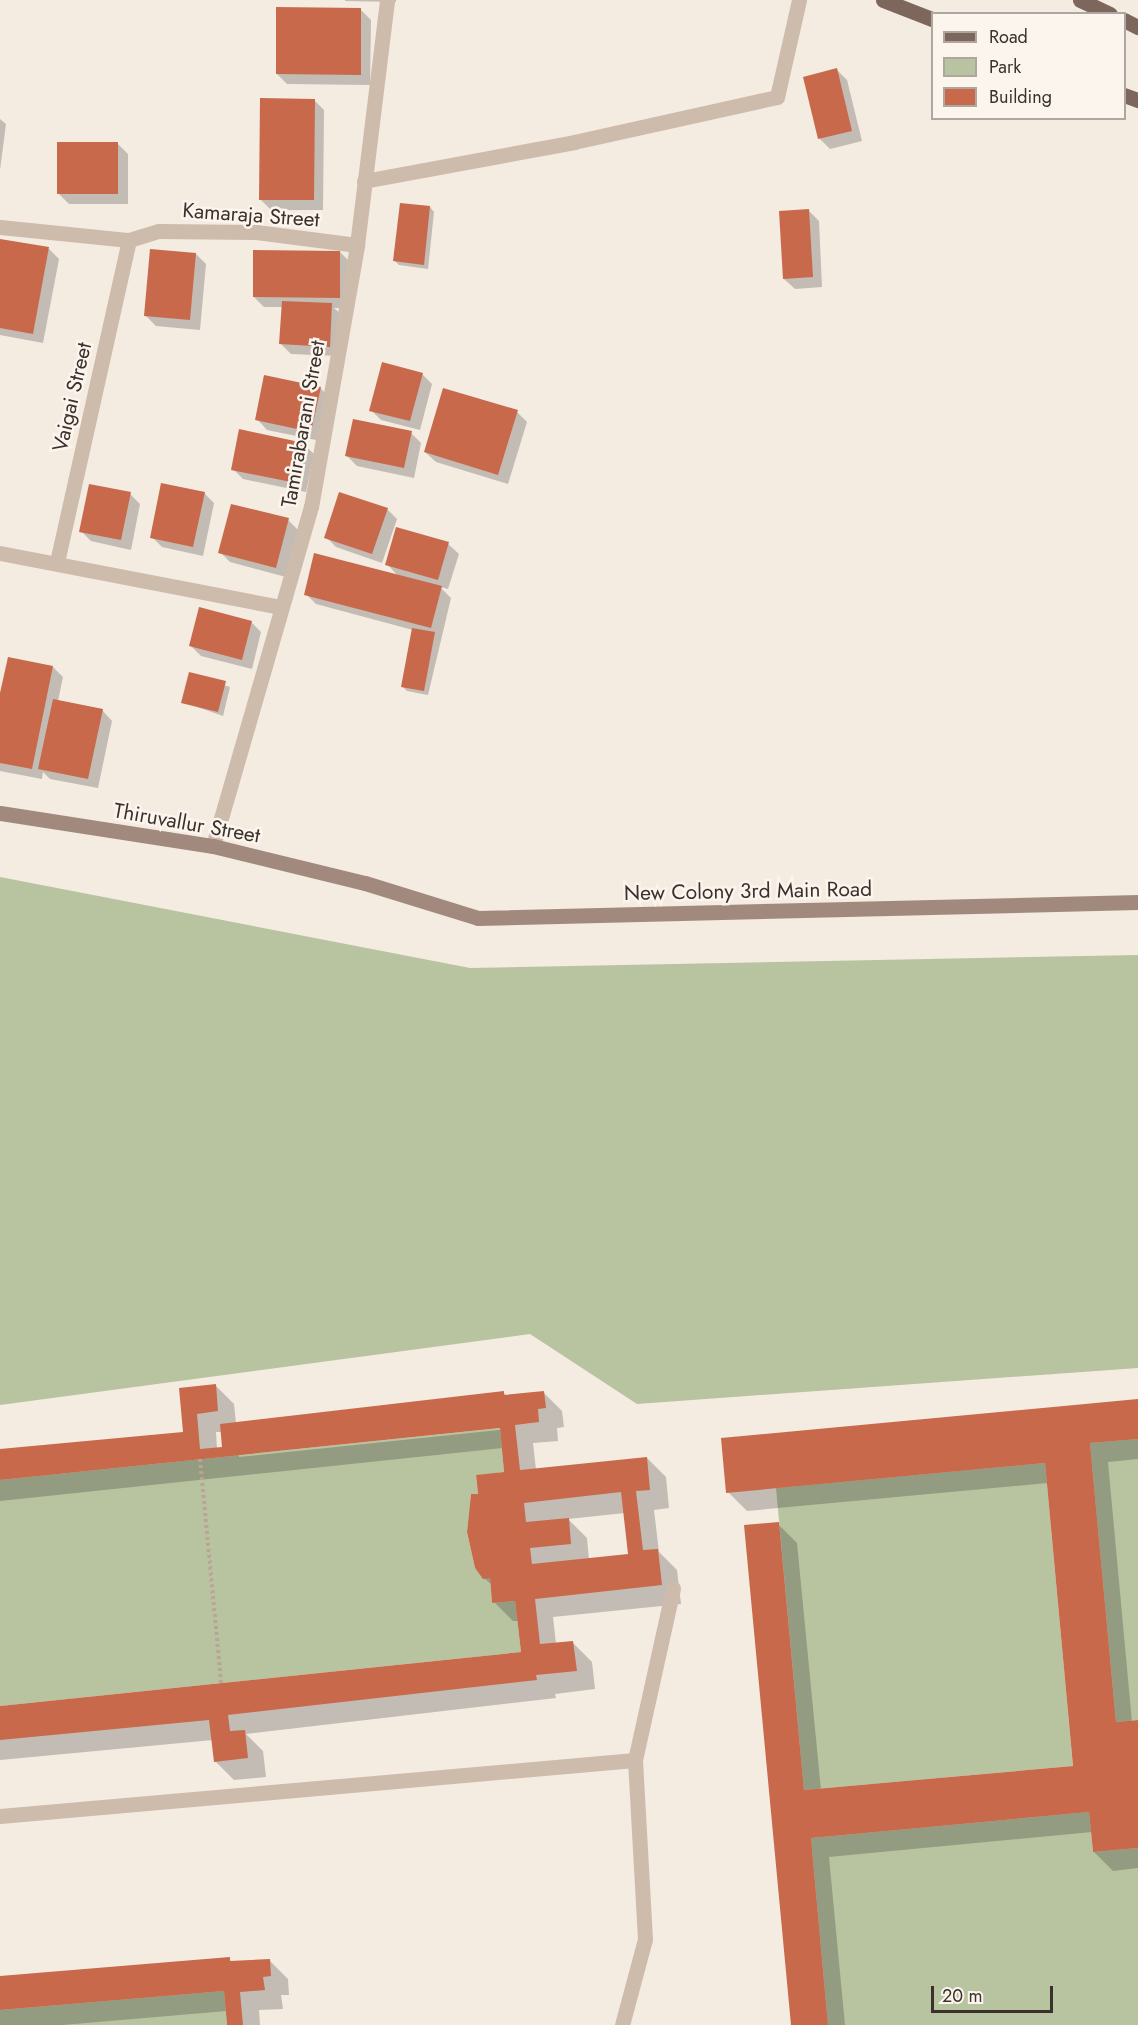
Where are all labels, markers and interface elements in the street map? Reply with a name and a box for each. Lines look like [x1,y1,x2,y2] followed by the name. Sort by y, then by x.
[931,12,1126,120] legend
[989,24,1028,50] text: Road
[989,54,1021,80] text: Park
[989,84,1052,110] text: Building
[182,198,320,232] street label: Kamaraja Street
[276,339,330,509] street label: Tamirabarani Street
[47,340,97,454] street label: Vaigai Street
[112,798,262,848] street label: Thiruvallur Street
[624,876,872,906] street label: New Colony 3rd Main Road
[934,1974,1056,2012] scale bar
[942,1983,982,2009] text: 20 m

